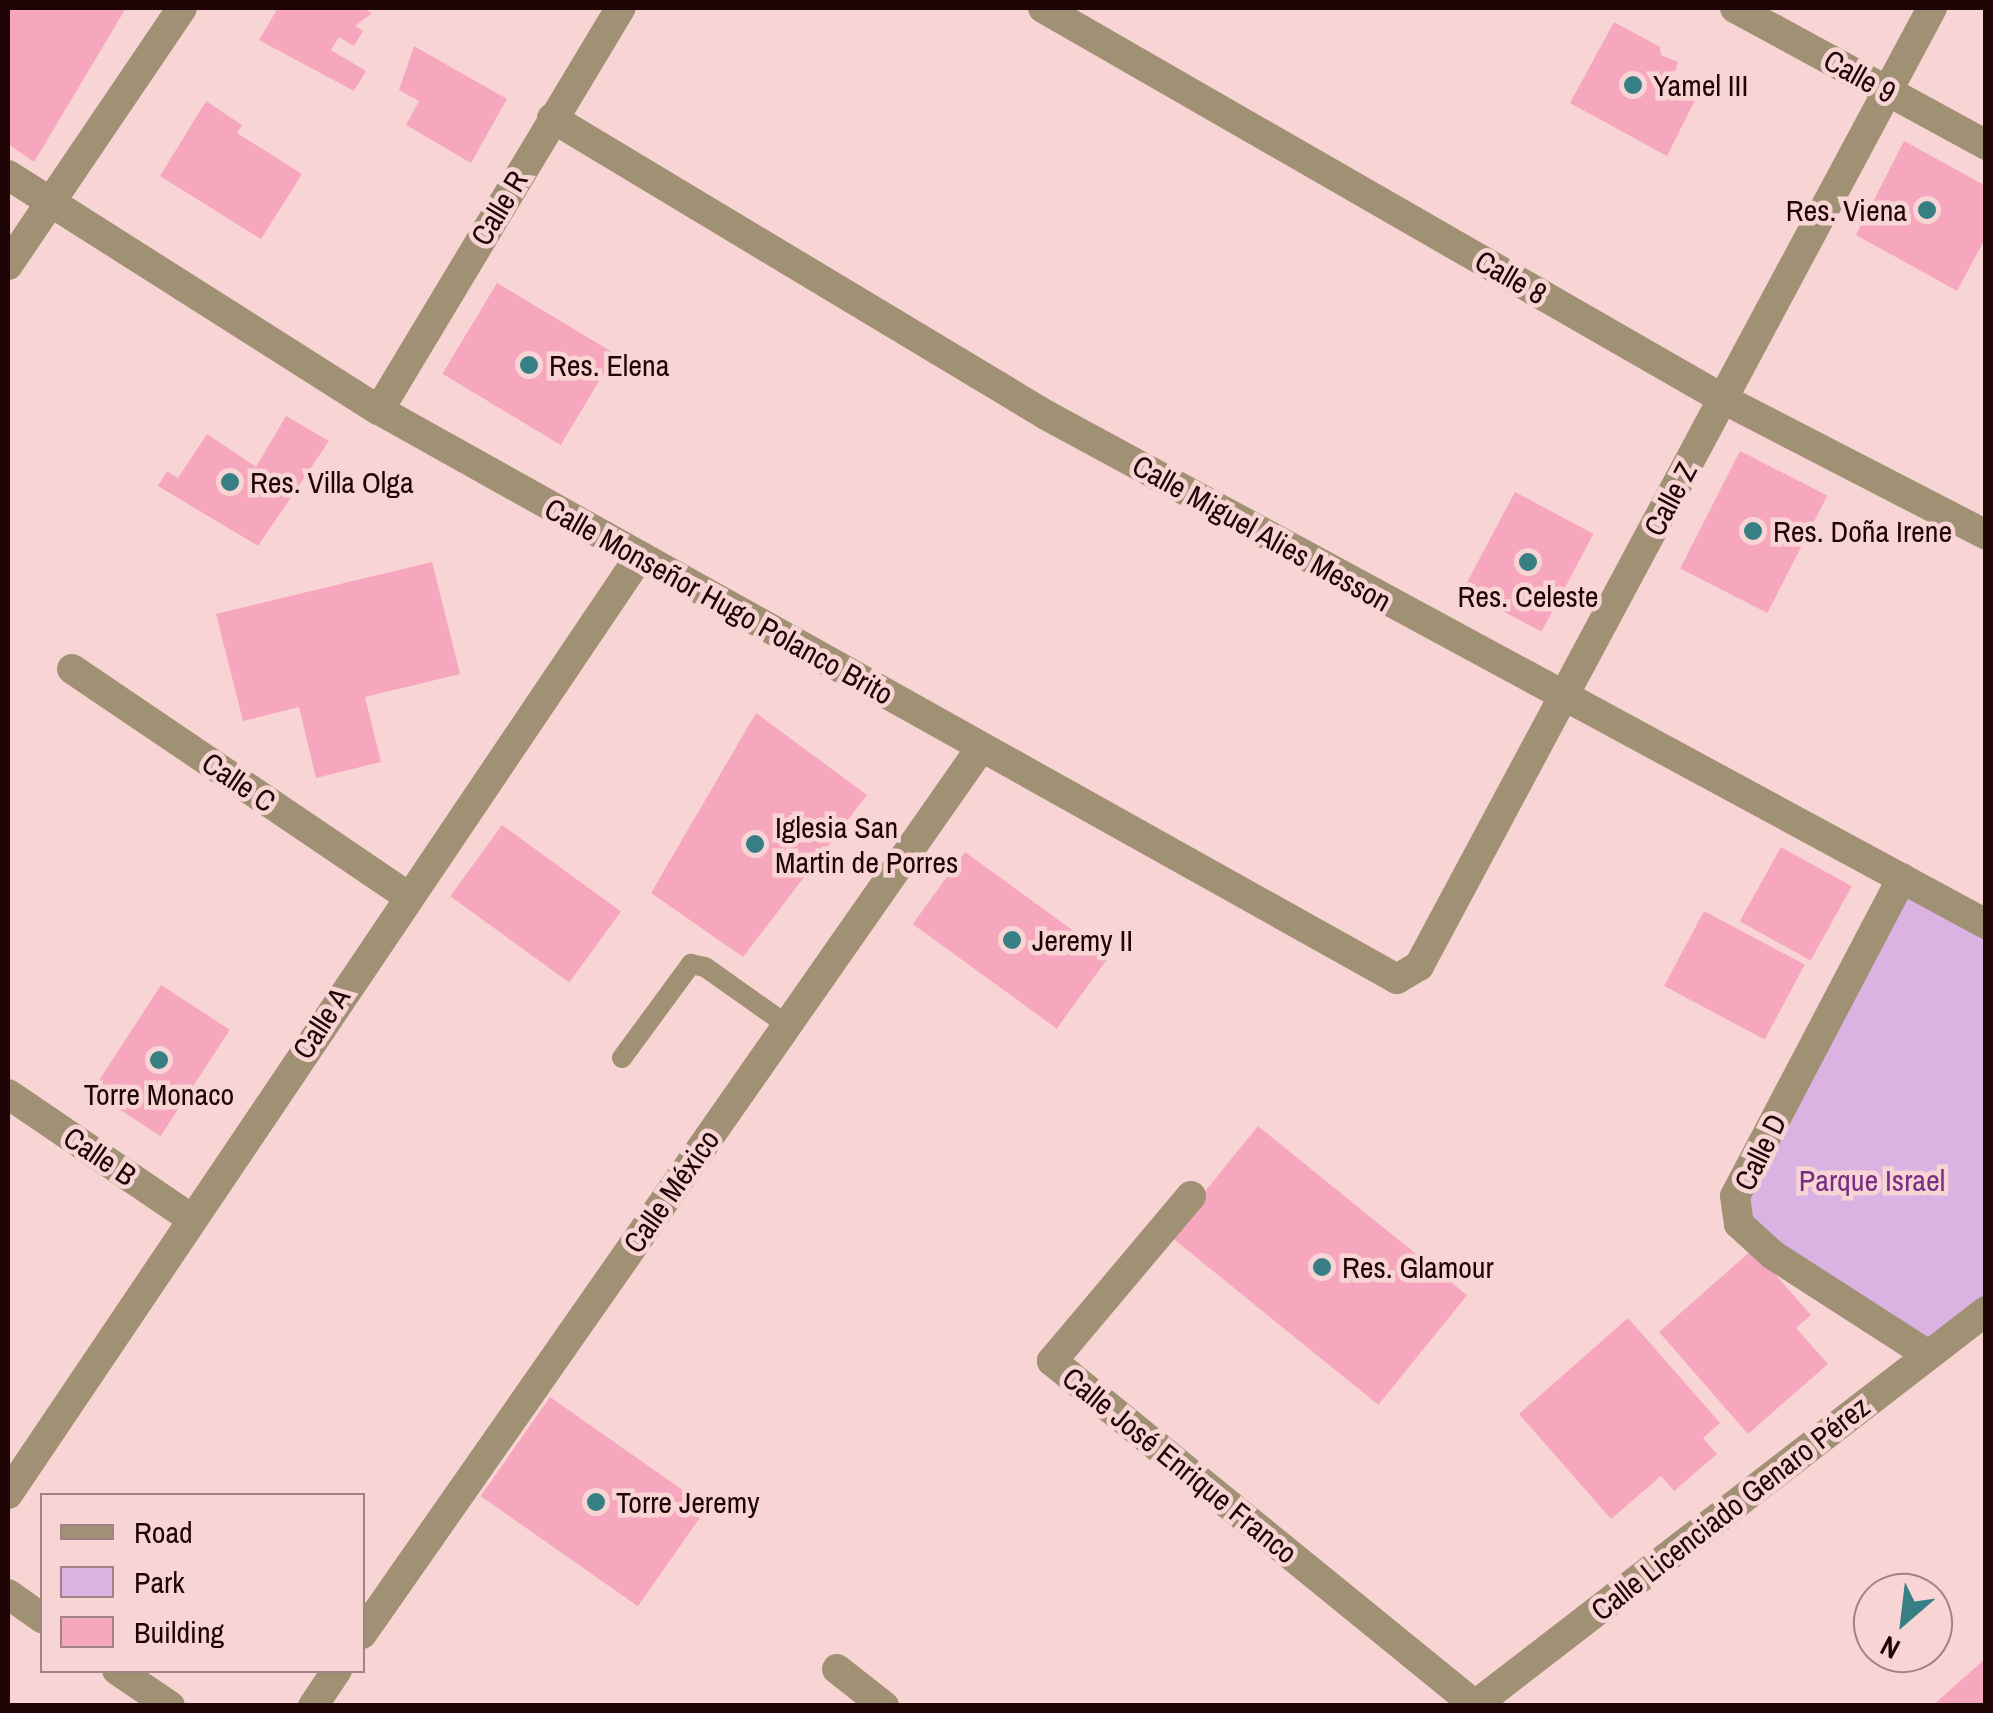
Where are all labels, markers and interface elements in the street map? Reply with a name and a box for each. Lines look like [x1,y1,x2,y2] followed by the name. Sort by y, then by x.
[1818,42,1902,110] street label: Calle 9
[1653,67,1748,103] place label: Yamel III
[1622,74,1644,96] marker: Yamel III
[463,164,535,252] street label: Calle R
[1786,192,1907,228] place label: Res. Viena
[1916,199,1938,221] marker: Res. Viena
[1469,242,1553,312] street label: Calle 8
[549,347,669,383] place label: Res. Elena
[518,354,540,376] marker: Res. Elena
[1126,447,1398,619] street label: Calle Miguel Alies Messon
[1636,456,1704,542] street label: Calle Z
[250,464,414,500] place label: Res. Villa Olga
[219,471,241,493] marker: Res. Villa Olga
[539,490,899,712] street label: Calle Monseñor Hugo Polanco Brito
[1773,513,1952,549] place label: Res. Doña Irene
[1742,520,1764,542] marker: Res. Doña Irene
[1517,551,1539,573] marker: Res. Celeste
[1458,578,1598,614] place label: Res. Celeste
[196,745,282,819] street label: Calle C
[775,809,958,880] place label: Iglesia San Martin de Porres
[744,833,766,855] marker: Iglesia San Martin de Porres
[1032,922,1133,958] place label: Jeremy II
[1001,929,1023,951] marker: Jeremy II
[284,980,358,1066] street label: Calle A
[148,1049,170,1071] marker: Torre Monaco
[84,1076,234,1112] place label: Torre Monaco
[1726,1108,1794,1196] street label: Calle D
[57,1119,143,1193] street label: Calle B
[615,1122,727,1260] street label: Calle México
[1799,1162,1945,1198] park label: Parque Israel
[1342,1249,1494,1285] place label: Res. Glamour
[1311,1256,1333,1278] marker: Res. Glamour
[1056,1359,1304,1571] street label: Calle José Enrique Franco
[1584,1388,1876,1628] street label: Calle Licenciado Genaro Pérez
[616,1484,760,1520] place label: Torre Jeremy
[585,1491,607,1513] marker: Torre Jeremy
[40,1493,365,1673] legend
[134,1512,193,1552] text: Road
[134,1562,185,1602] text: Park
[1853,1573,1953,1673] north arrow
[134,1612,224,1652] text: Building
[1874,1627,1906,1668] text: N

